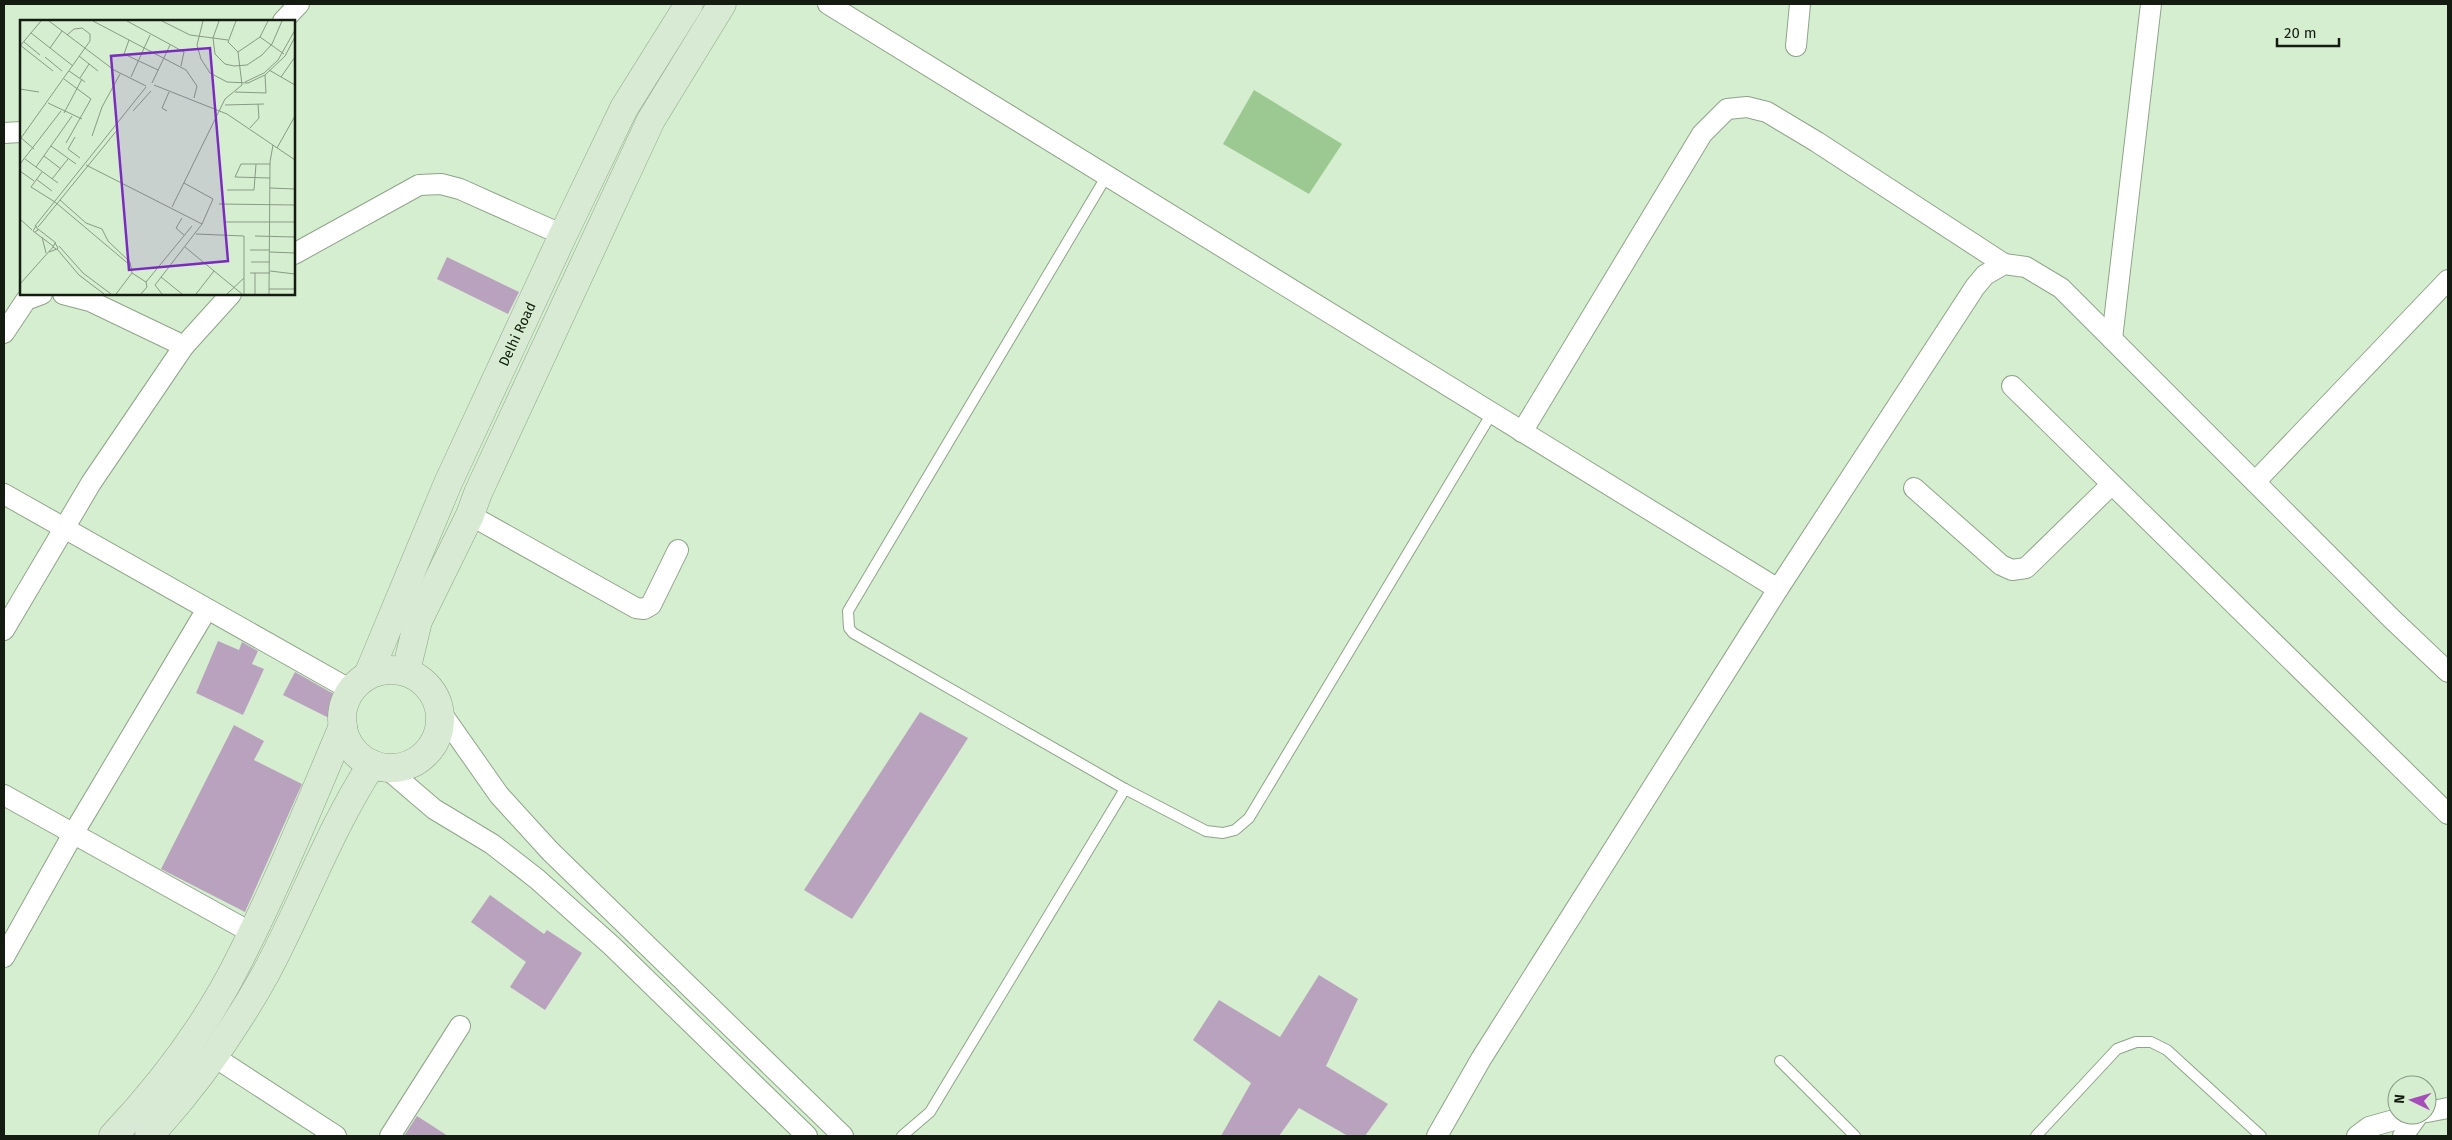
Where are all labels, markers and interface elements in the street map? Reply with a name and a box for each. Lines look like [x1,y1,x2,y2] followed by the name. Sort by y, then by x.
[2277,15,2340,47] scale bar
[20,20,295,295] inset map
[2284,24,2317,42] text: 20 m
[495,299,540,369] street label: Delhi Road
[2387,1075,2437,1125] north arrow
[2391,1094,2408,1104] text: N

